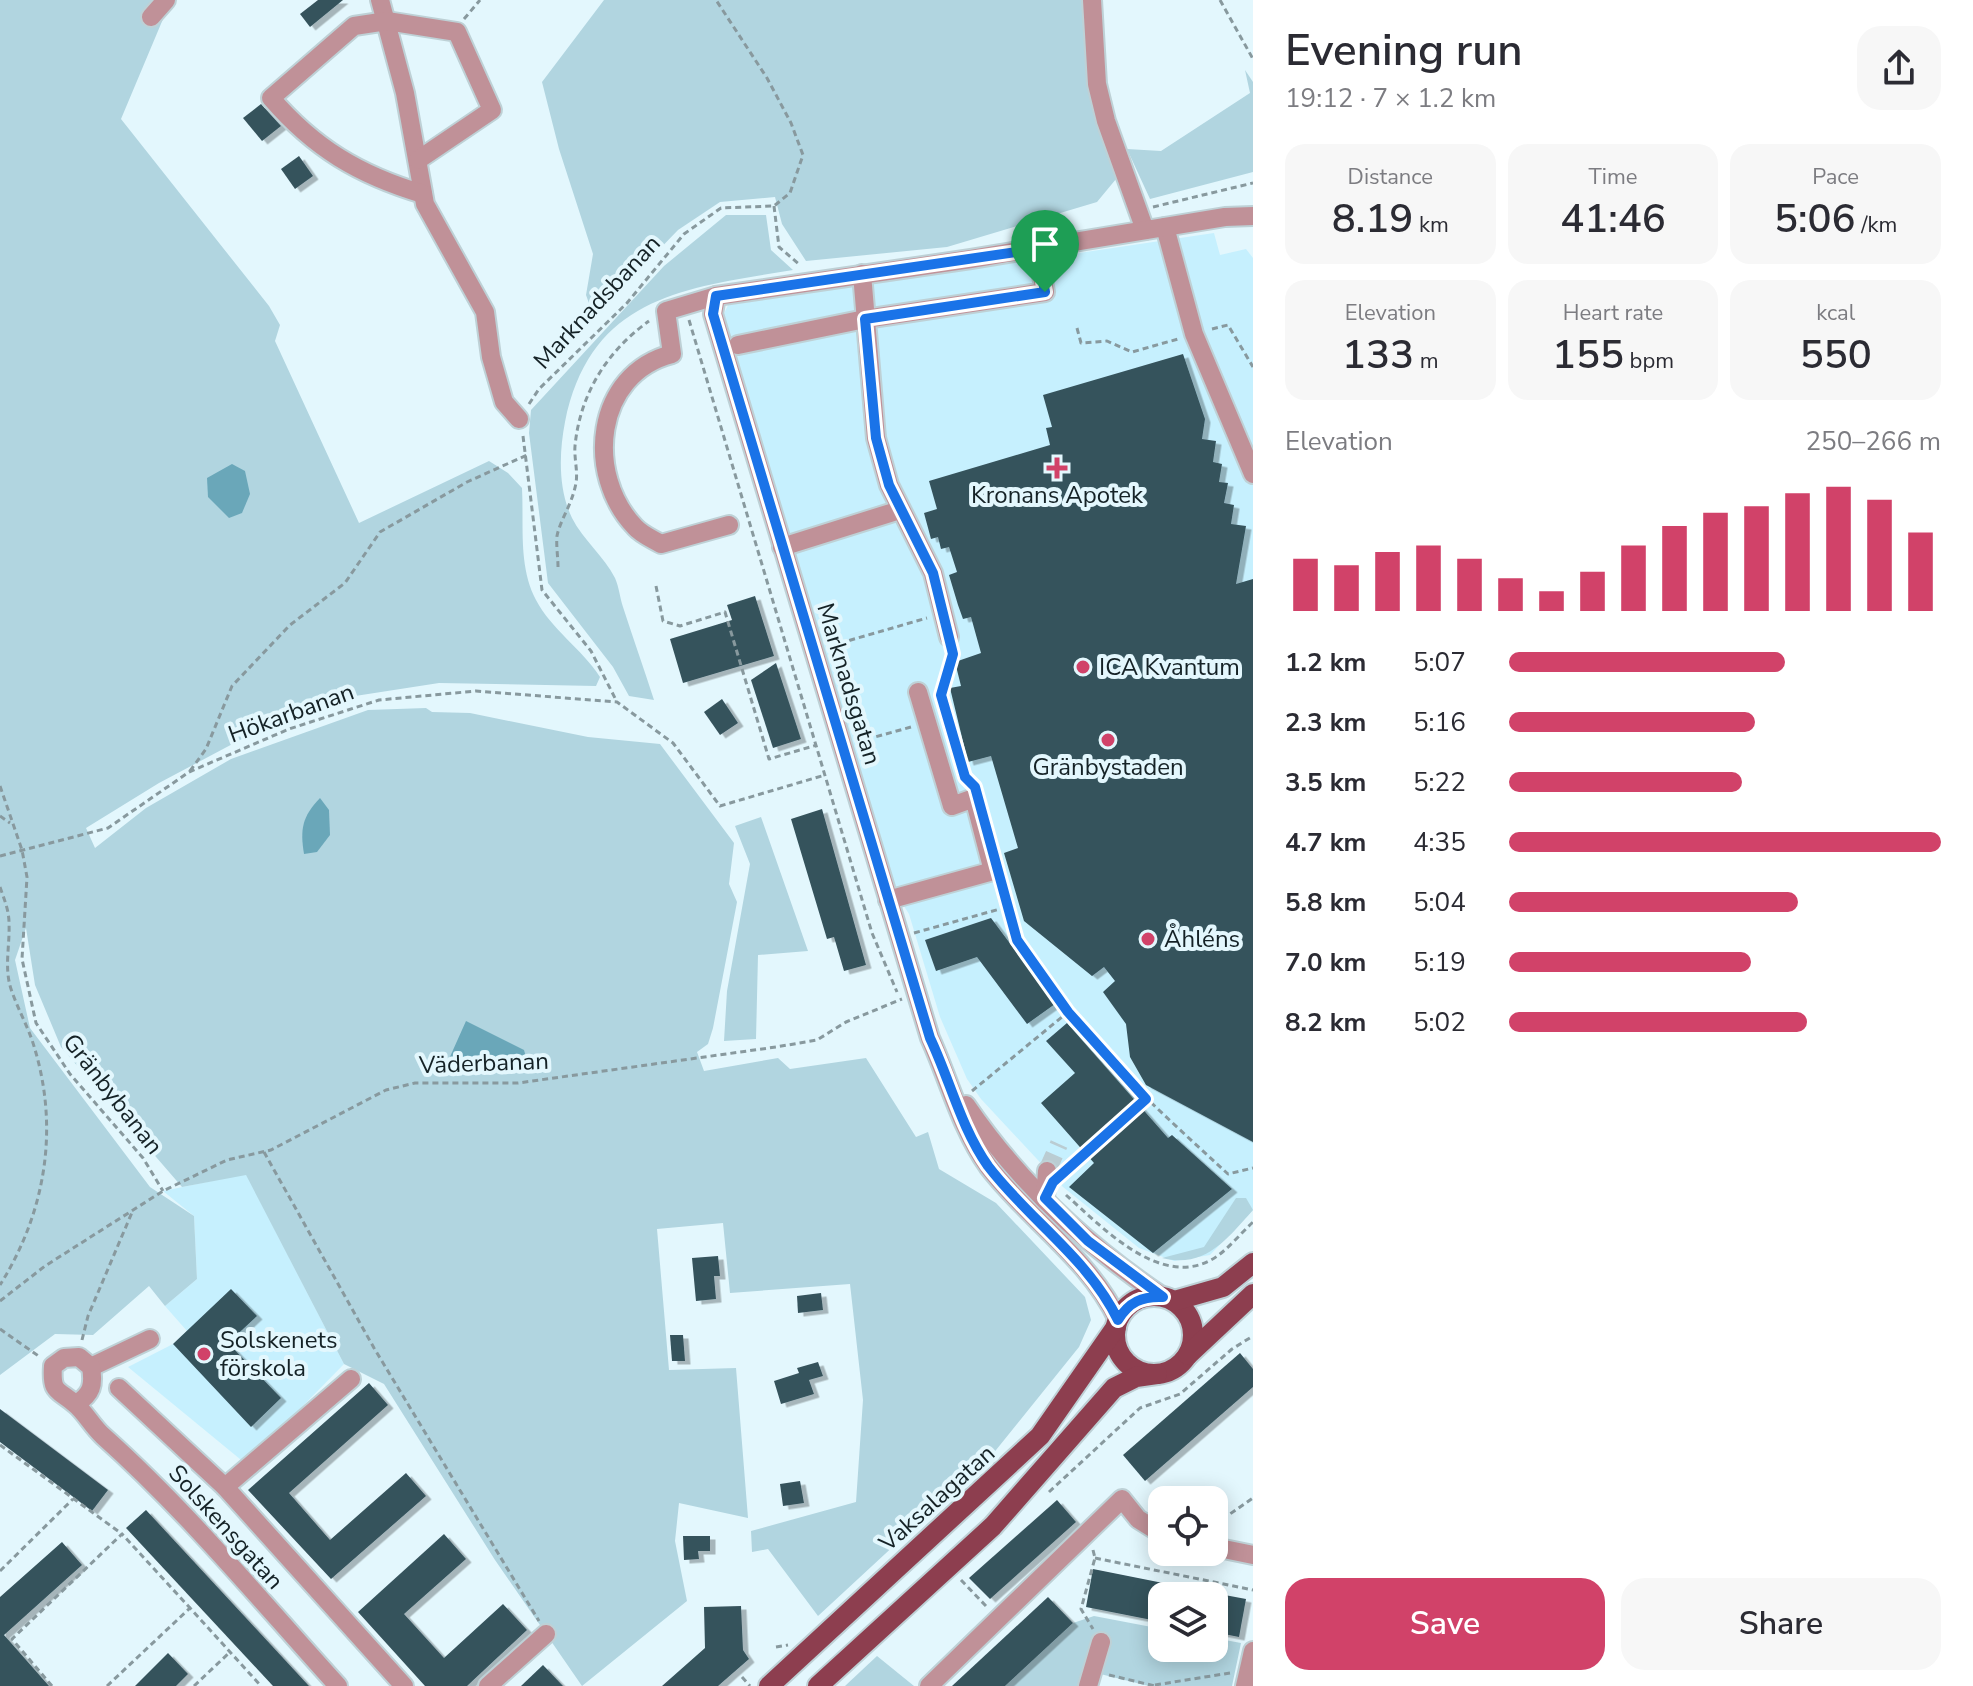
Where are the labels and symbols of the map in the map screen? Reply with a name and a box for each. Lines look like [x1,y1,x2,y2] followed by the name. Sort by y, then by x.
[1011,210,1079,292] pin
[527,228,667,376] street label: Marknadsbanan
[1048,459,1066,477] marker: Kronans Apotek
[971,479,1144,511] place label: Kronans Apotek
[809,599,889,769] street label: Marknadsgatan
[1099,651,1240,683] place label: ICA Kvantum
[1074,658,1092,676] marker: ICA Kvantum
[224,675,358,751] street label: Hökarbanan
[1099,731,1117,749] marker: Gränbystaden
[1032,751,1184,783] place label: Gränbystaden
[1164,923,1240,955] place label: Åhléns
[1139,930,1157,948] marker: Åhléns
[56,1027,170,1161] street label: Gränbybanan
[418,1045,549,1081] street label: Väderbanan
[220,1324,337,1384] place label: Solskenets förskola
[195,1345,213,1363] marker: Solskenets förskola
[872,1437,1002,1559] street label: Vaksalagatan
[161,1458,291,1596] street label: Solskensgatan

